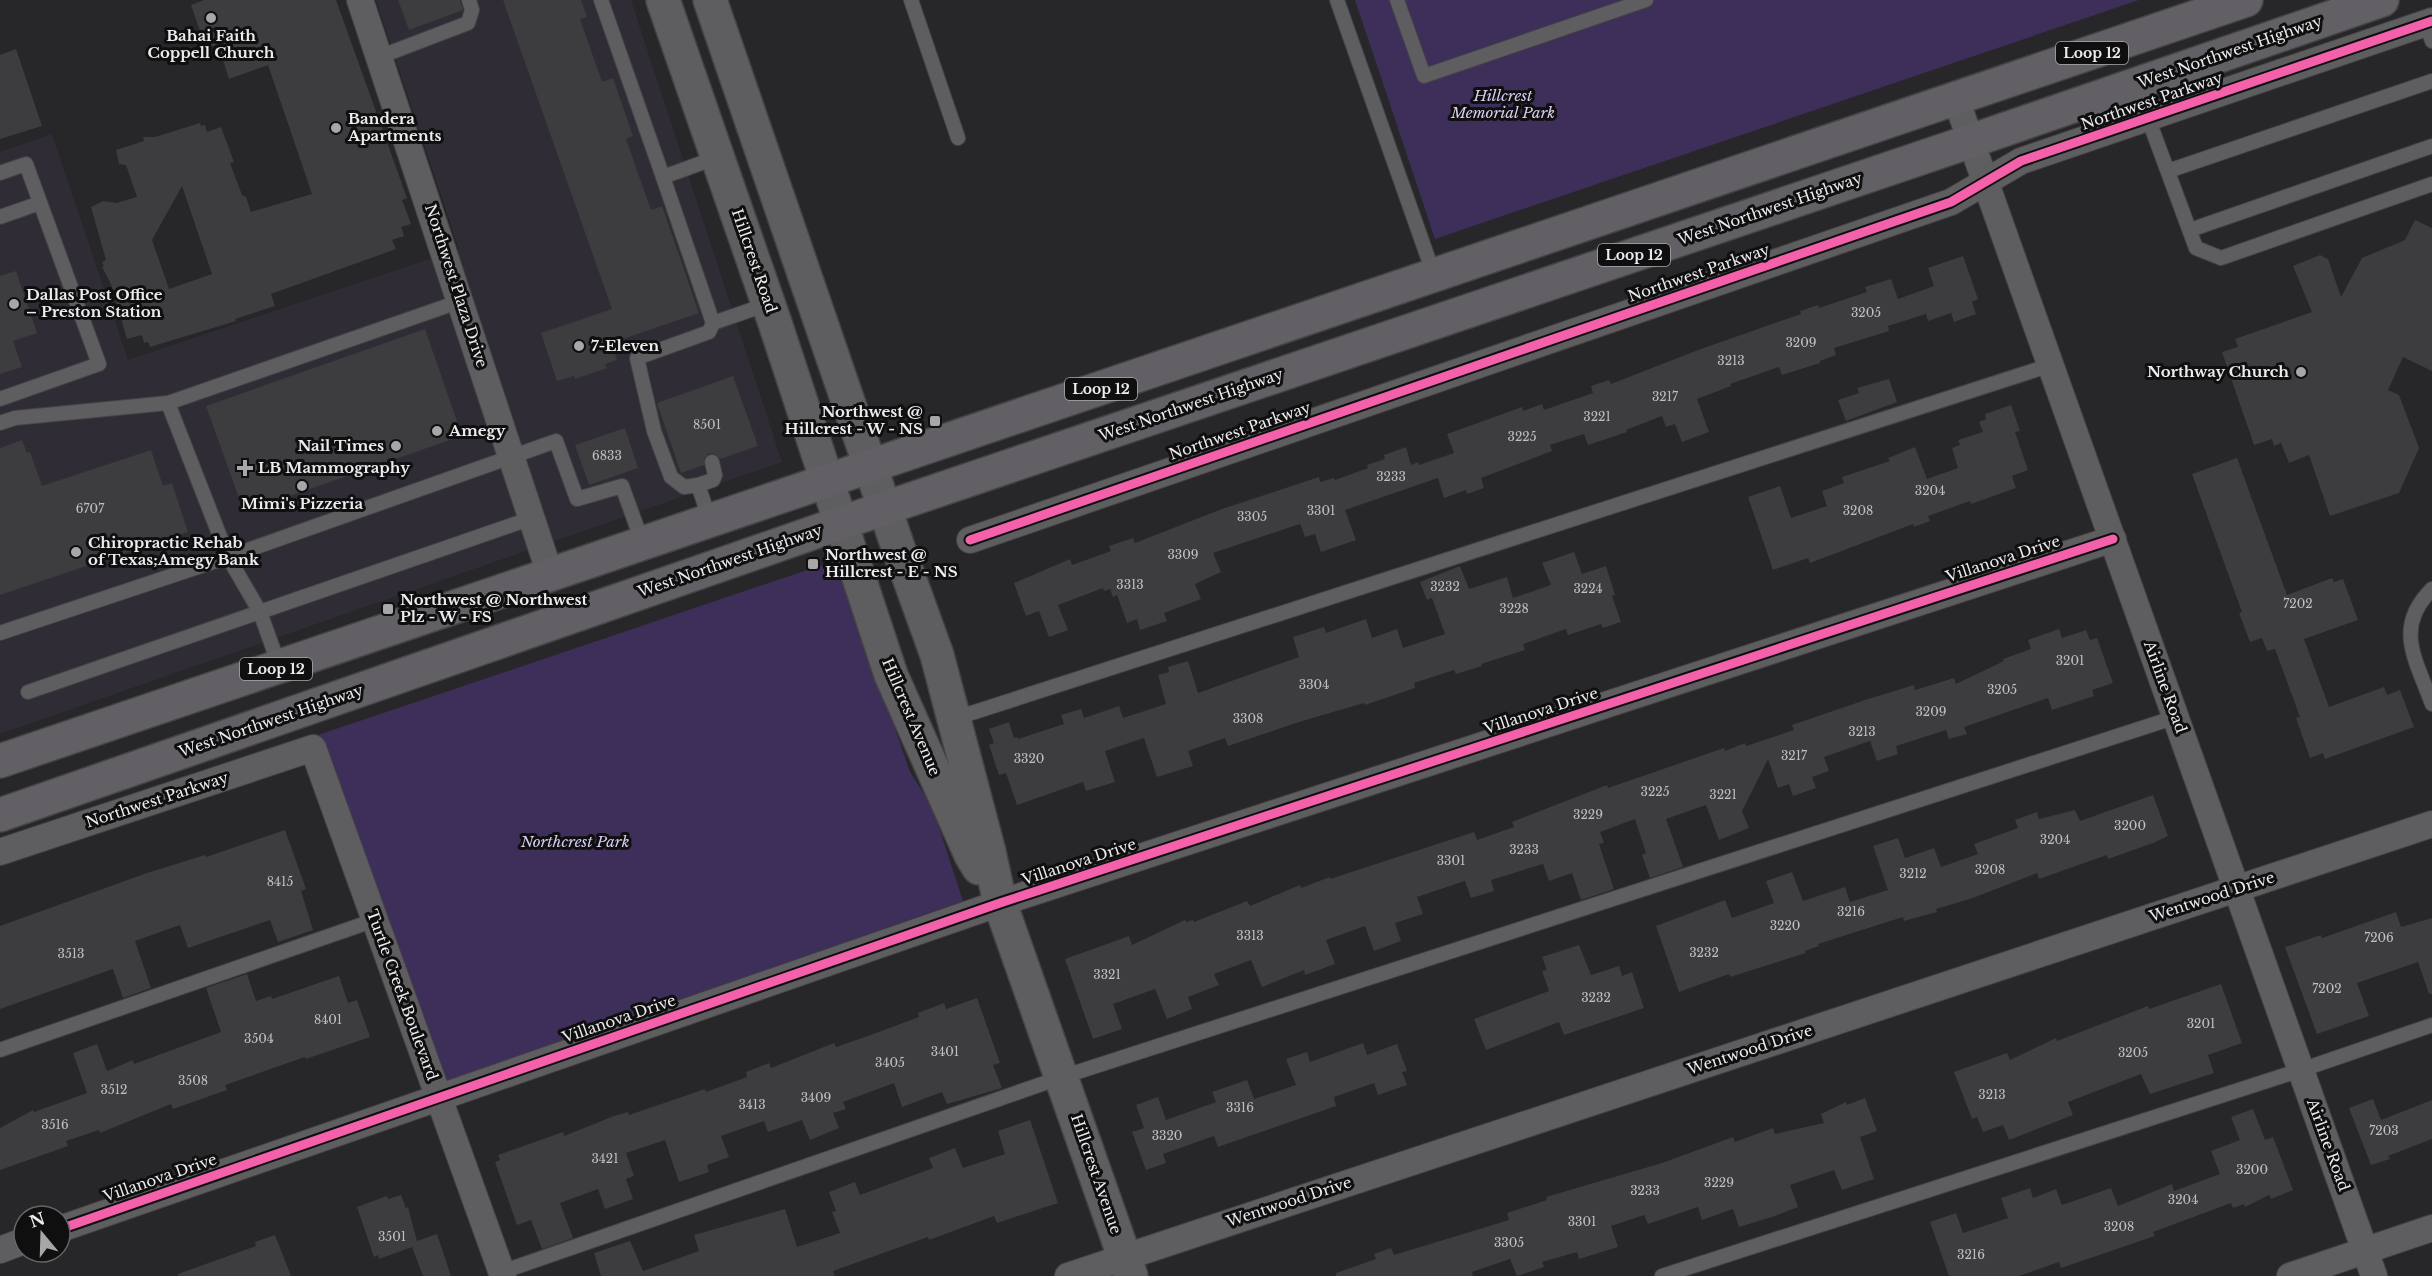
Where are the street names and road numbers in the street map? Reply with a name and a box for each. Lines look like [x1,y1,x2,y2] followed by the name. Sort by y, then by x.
[2134,11,2325,92] street label: West Northwest Highway
[2056,42,2128,64] road number: Loop 12
[2078,67,2226,134] street label: Northwest Parkway
[1674,168,1865,249] street label: West Northwest Highway
[421,202,492,370] street label: Northwest Plaza Drive
[728,206,781,315] street label: Hillcrest Road
[1625,239,1773,306] street label: Northwest Parkway
[1598,244,1670,266] road number: Loop 12
[1095,364,1286,445] street label: West Northwest Highway
[1065,378,1137,400] road number: Loop 12
[1166,397,1314,464] street label: Northwest Parkway
[634,520,825,601] street label: West Northwest Highway
[1942,531,2062,586] street label: Villanova Drive
[2140,637,2191,736] street label: Airline Road
[878,655,945,778] street label: Hillcrest Avenue
[240,658,312,680] road number: Loop 12
[175,680,366,761] street label: West Northwest Highway
[1480,683,1600,738] street label: Villanova Drive
[83,767,231,832] street label: Northwest Parkway
[1018,834,1138,889] street label: Villanova Drive
[2146,867,2277,926] street label: Wentwood Drive
[363,907,442,1083] street label: Turtle Creek Boulevard
[559,990,678,1047] street label: Villanova Drive
[1684,1020,1815,1079] street label: Wentwood Drive
[2303,1095,2354,1194] street label: Airline Road
[1067,1111,1126,1236] street label: Hillcrest Avenue
[100,1149,219,1206] street label: Villanova Drive
[1223,1172,1354,1231] street label: Wentwood Drive

